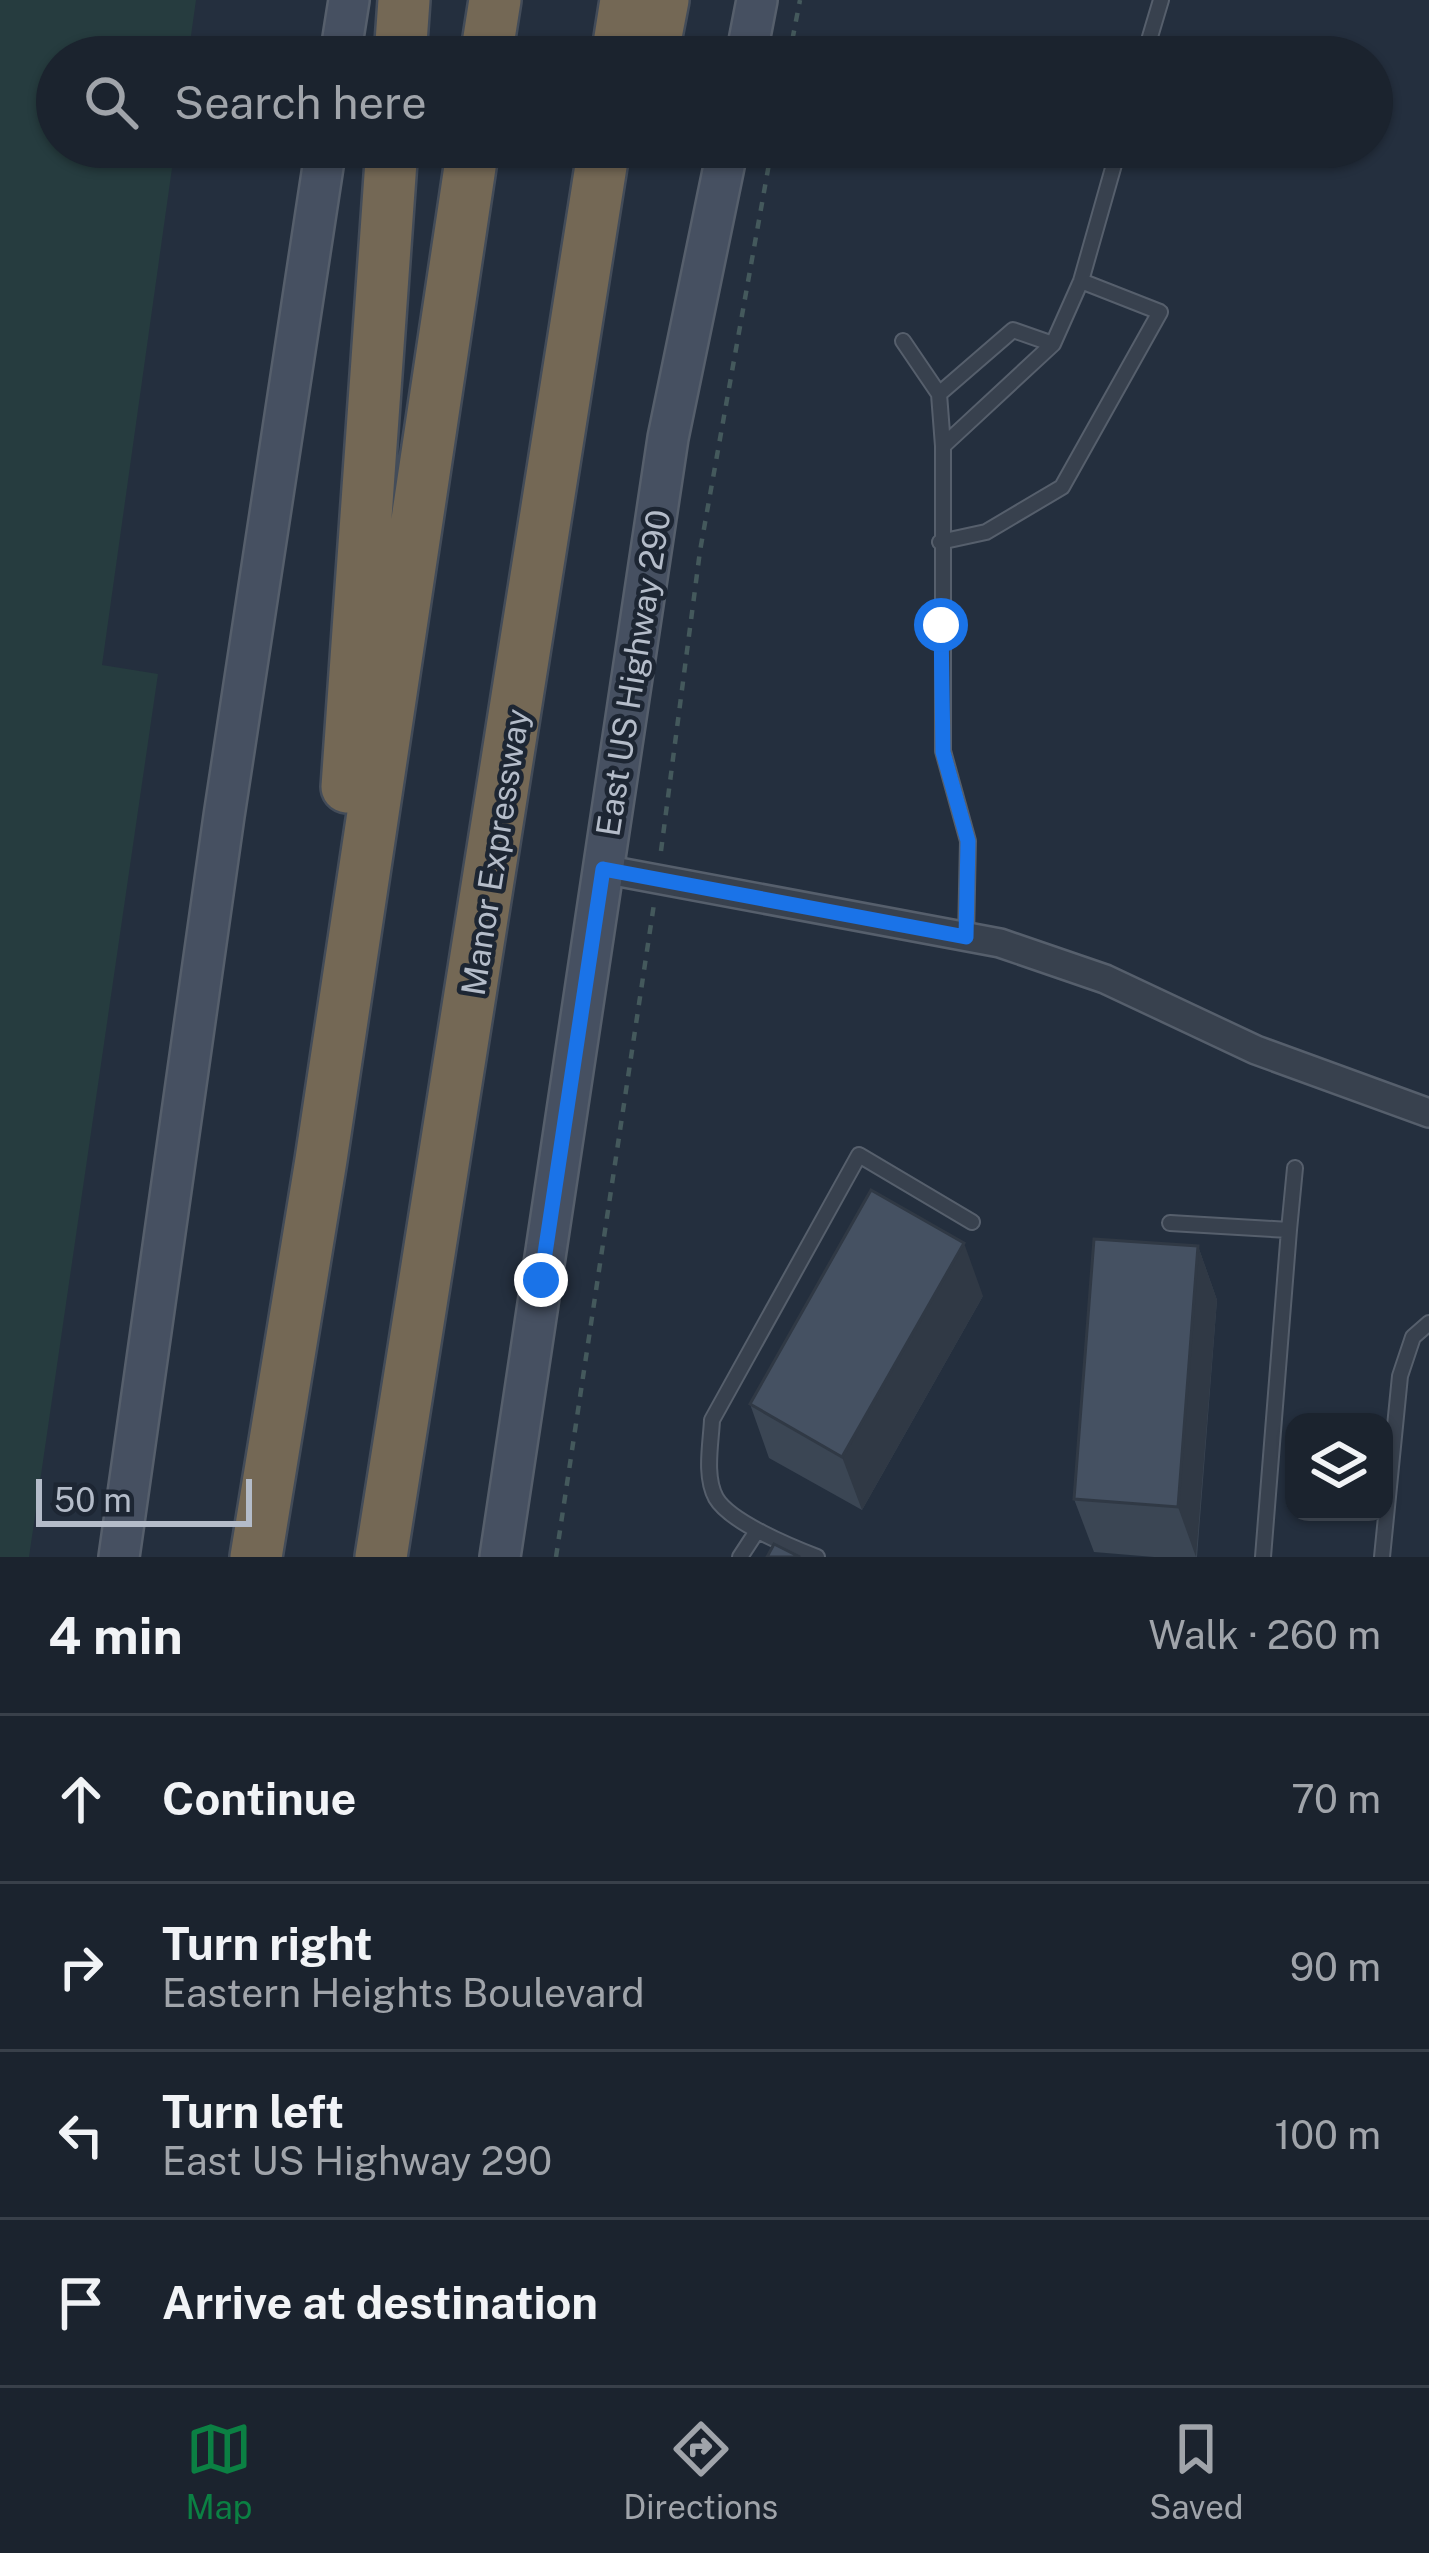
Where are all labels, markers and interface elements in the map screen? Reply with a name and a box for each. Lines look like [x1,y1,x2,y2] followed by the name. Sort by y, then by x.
[36,36,1393,168] search box
[78,69,144,135] icon: search
[174,76,427,129] text: Search here
[588,507,678,839] street label: East US Highway 290
[914,598,968,652] route start
[454,706,536,998] street label: Manor Expressway
[514,1253,568,1307] route end
[1285,1413,1393,1521] map controls
[1285,1413,1393,1521] button: layers
[36,1473,252,1526] scale bar
[54,1481,132,1519] text: 50 m
[48,1606,183,1665] text: 4 min
[1148,1612,1381,1658] text: Walk · 260 m
[48,1766,114,1832] icon: ahead
[162,1772,356,1825] text: Continue
[1291,1776,1381,1822] text: 70 m
[162,1917,373,1970] text: Turn right
[48,1934,114,2000] icon: right
[1290,1944,1381,1990] text: 90 m
[162,1970,645,2016] text: Eastern Heights Boulevard
[162,2085,344,2138] text: Turn left
[48,2102,114,2168] icon: left
[1274,2112,1381,2158] text: 100 m
[162,2138,552,2184] text: East US Highway 290
[48,2270,114,2336] icon: arrive
[162,2276,598,2329] text: Arrive at destination
[185,2416,252,2526] tab: Map
[623,2416,778,2526] tab: Directions
[1149,2416,1244,2526] tab: Saved

